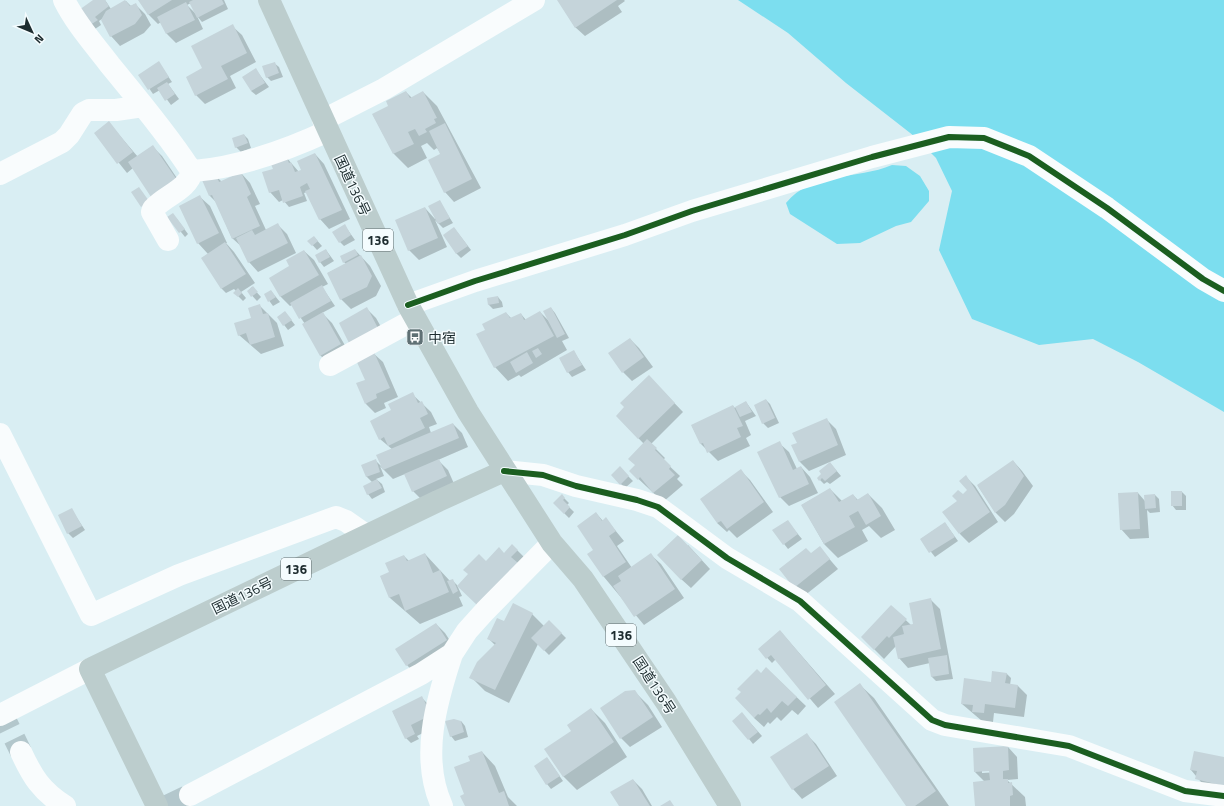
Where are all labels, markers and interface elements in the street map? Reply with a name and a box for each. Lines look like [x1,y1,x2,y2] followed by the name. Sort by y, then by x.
[12,12,52,52] north arrow
[31,31,48,47] text: N
[330,151,376,219] street label: 国道136号
[363,229,393,251] road number: 136
[405,327,425,347] bus stop icon: 中宿
[428,327,456,348] place label: 中宿
[281,558,311,580] road number: 136
[208,571,276,619] street label: 国道136号
[606,624,636,646] road number: 136
[628,652,682,718] street label: 国道136号

